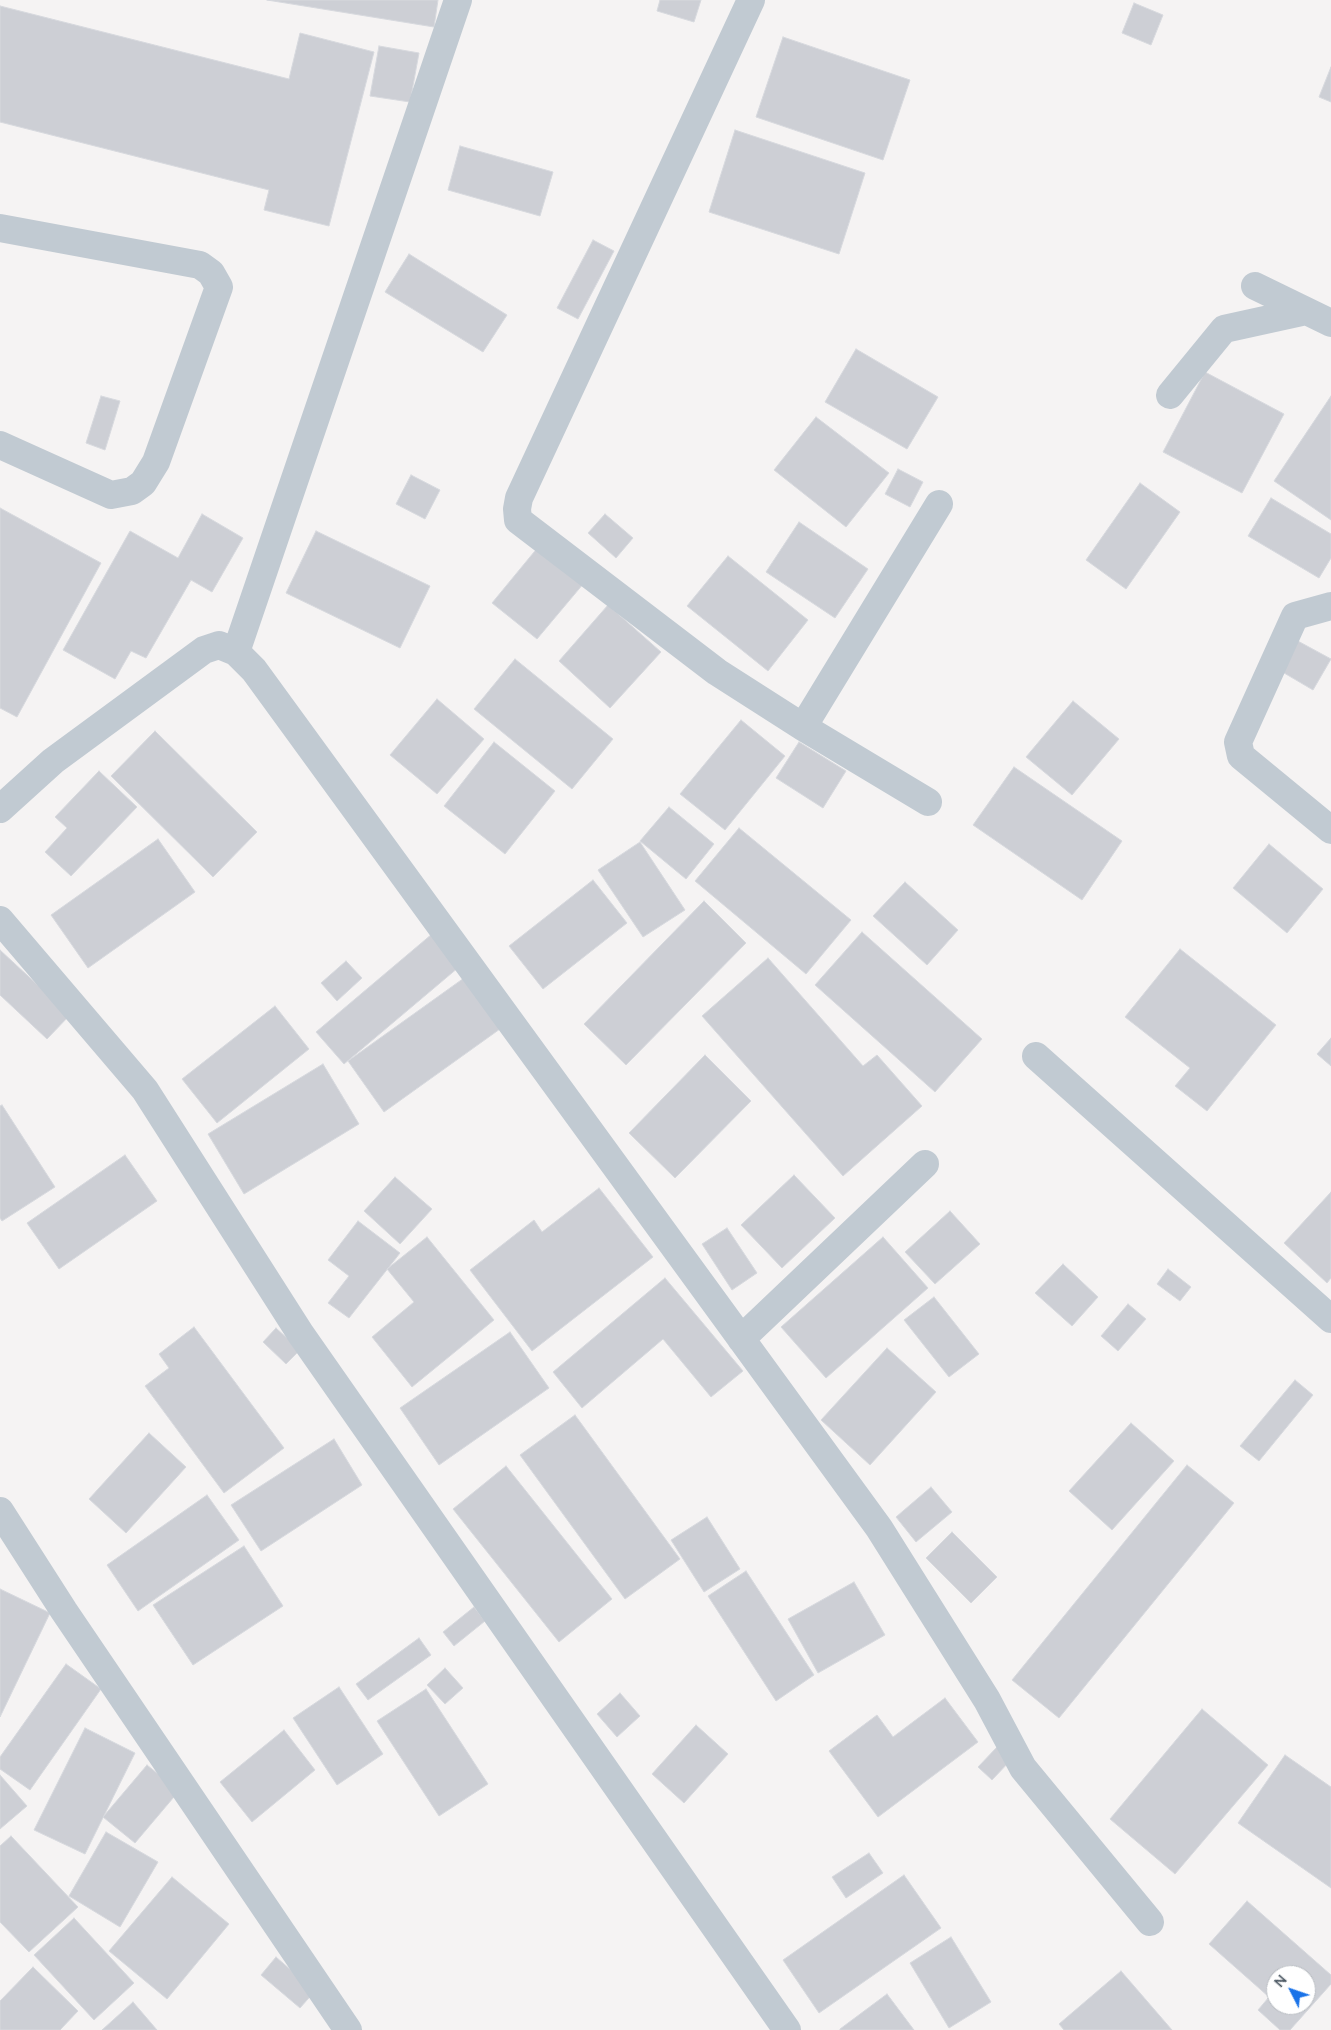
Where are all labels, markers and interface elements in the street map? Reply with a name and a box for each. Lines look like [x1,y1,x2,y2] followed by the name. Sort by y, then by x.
[1266,1965,1316,2015] north arrow
[1270,1971,1290,1990] text: N

